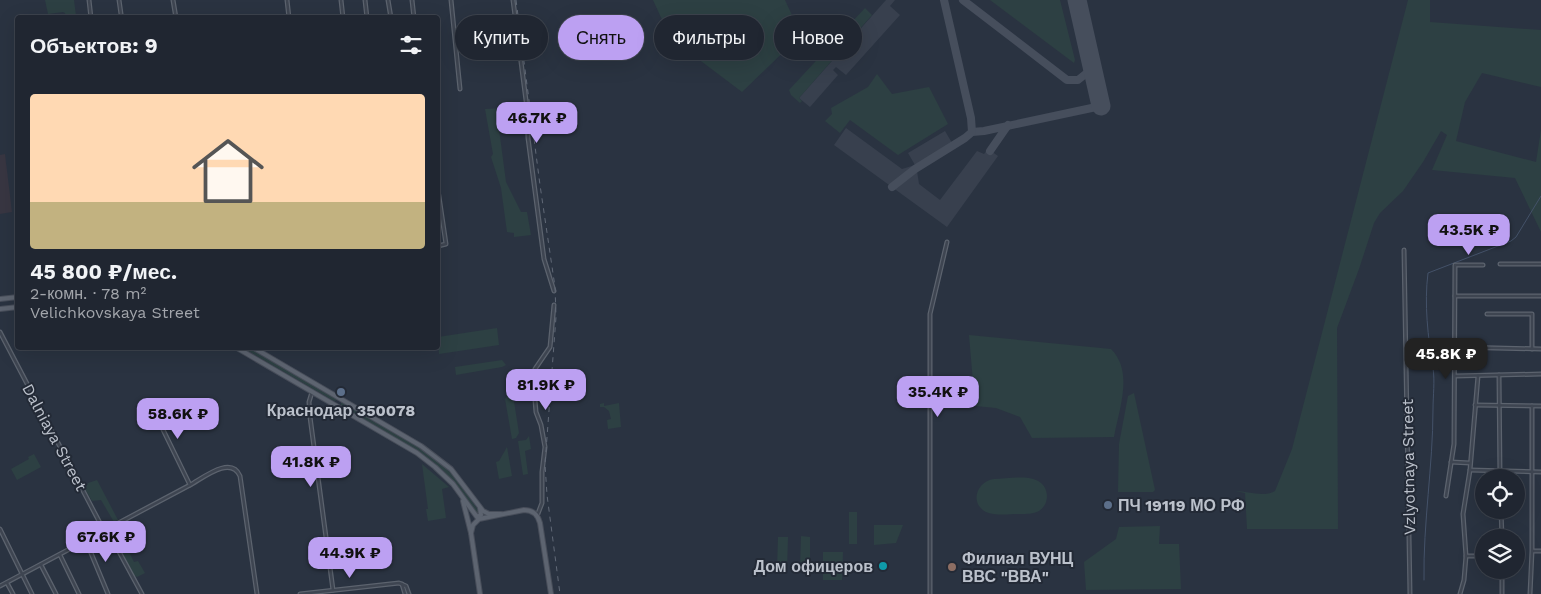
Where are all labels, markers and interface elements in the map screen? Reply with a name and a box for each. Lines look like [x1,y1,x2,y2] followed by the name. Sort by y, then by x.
[455,15,548,60] chip: Купить
[558,15,644,60] chip: Снять
[654,15,764,60] chip: Фильтры
[774,15,862,60] chip: Новое
[397,31,425,59] icon: filters
[30,33,158,58] text: Объектов: 9
[491,102,583,144] pin: 46.7K ₽
[507,108,567,127] text: 46.7K ₽
[183,126,273,216] icon: home
[1423,214,1515,256] pin: 43.5K ₽
[1439,220,1499,239] text: 43.5K ₽
[30,259,177,284] text: 45 800 ₽/мес.
[30,284,146,303] text: 2-комн. · 78 m²
[30,303,200,322] text: Velichkovskaya Street
[1400,338,1492,380] pin: 45.8K ₽
[1416,344,1476,363] text: 45.8K ₽
[500,368,592,411] pin: 81.9K ₽
[517,375,575,394] text: 81.9K ₽
[892,376,984,418] pin: 35.4K ₽
[18,380,91,494] street label: Dalniaya Street
[908,382,968,401] text: 35.4K ₽
[335,386,347,398] marker: Краснодар 350078
[132,398,224,440] pin: 58.6K ₽
[1398,398,1419,535] street label: Vzlyotnaya Street
[267,401,415,420] place label: Краснодар 350078
[148,404,208,423] text: 58.6K ₽
[265,446,357,488] pin: 41.8K ₽
[282,452,340,471] text: 41.8K ₽
[1475,469,1525,579] map controls
[1475,469,1525,519] button: locate
[1118,496,1245,515] place label: ПЧ 19119 МО РФ
[1102,499,1114,511] marker: ПЧ 19119 МО РФ
[60,520,152,563] pin: 67.6K ₽
[77,527,135,546] text: 67.6K ₽
[1475,529,1525,579] button: layers
[304,536,396,579] pin: 44.9K ₽
[319,543,381,562] text: 44.9K ₽
[962,549,1074,586] place label: Филиал ВУНЦ ВВС "ВВА"
[754,557,873,576] place label: Дом офицеров
[877,560,889,572] marker: Дом офицеров
[946,561,958,573] marker: Филиал ВУНЦ ВВС "ВВА"

